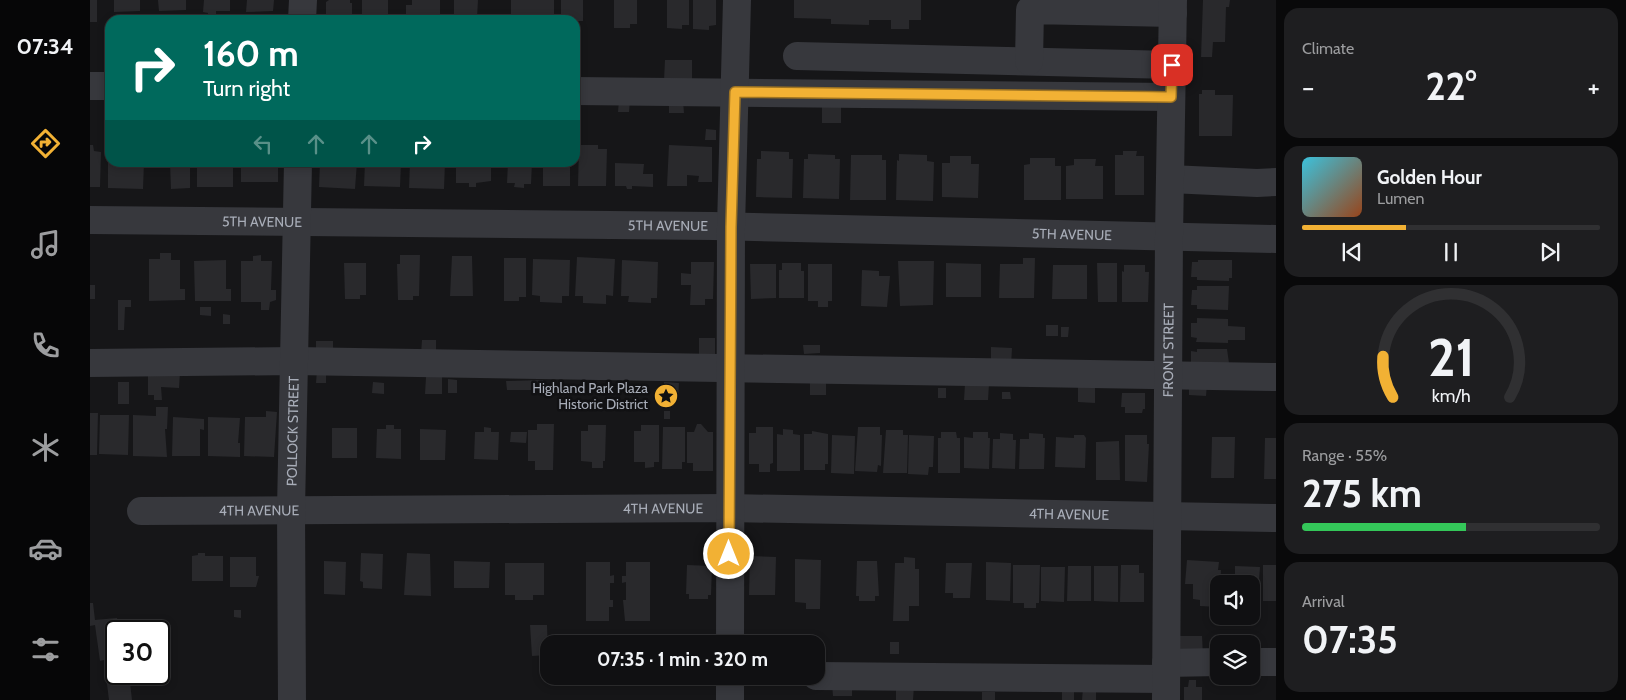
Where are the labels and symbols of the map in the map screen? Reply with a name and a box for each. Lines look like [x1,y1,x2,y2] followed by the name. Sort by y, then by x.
[1151,44,1193,86] pin
[222,212,302,231] street label: 5TH AVENUE
[628,216,708,235] street label: 5TH AVENUE
[1032,224,1112,244] street label: 5TH AVENUE
[1159,302,1178,397] street label: FRONT STREET
[282,375,303,486] street label: POLLOCK STREET
[532,379,648,413] place label: Highland Park Plaza Historic District
[653,383,679,409] place icon: Highland Park Plaza Historic District
[623,499,703,518] street label: 4TH AVENUE
[219,501,299,520] street label: 4TH AVENUE
[1029,504,1110,524] street label: 4TH AVENUE
[702,527,754,579] position arrow
[105,620,170,685] speed limit sign: 30

